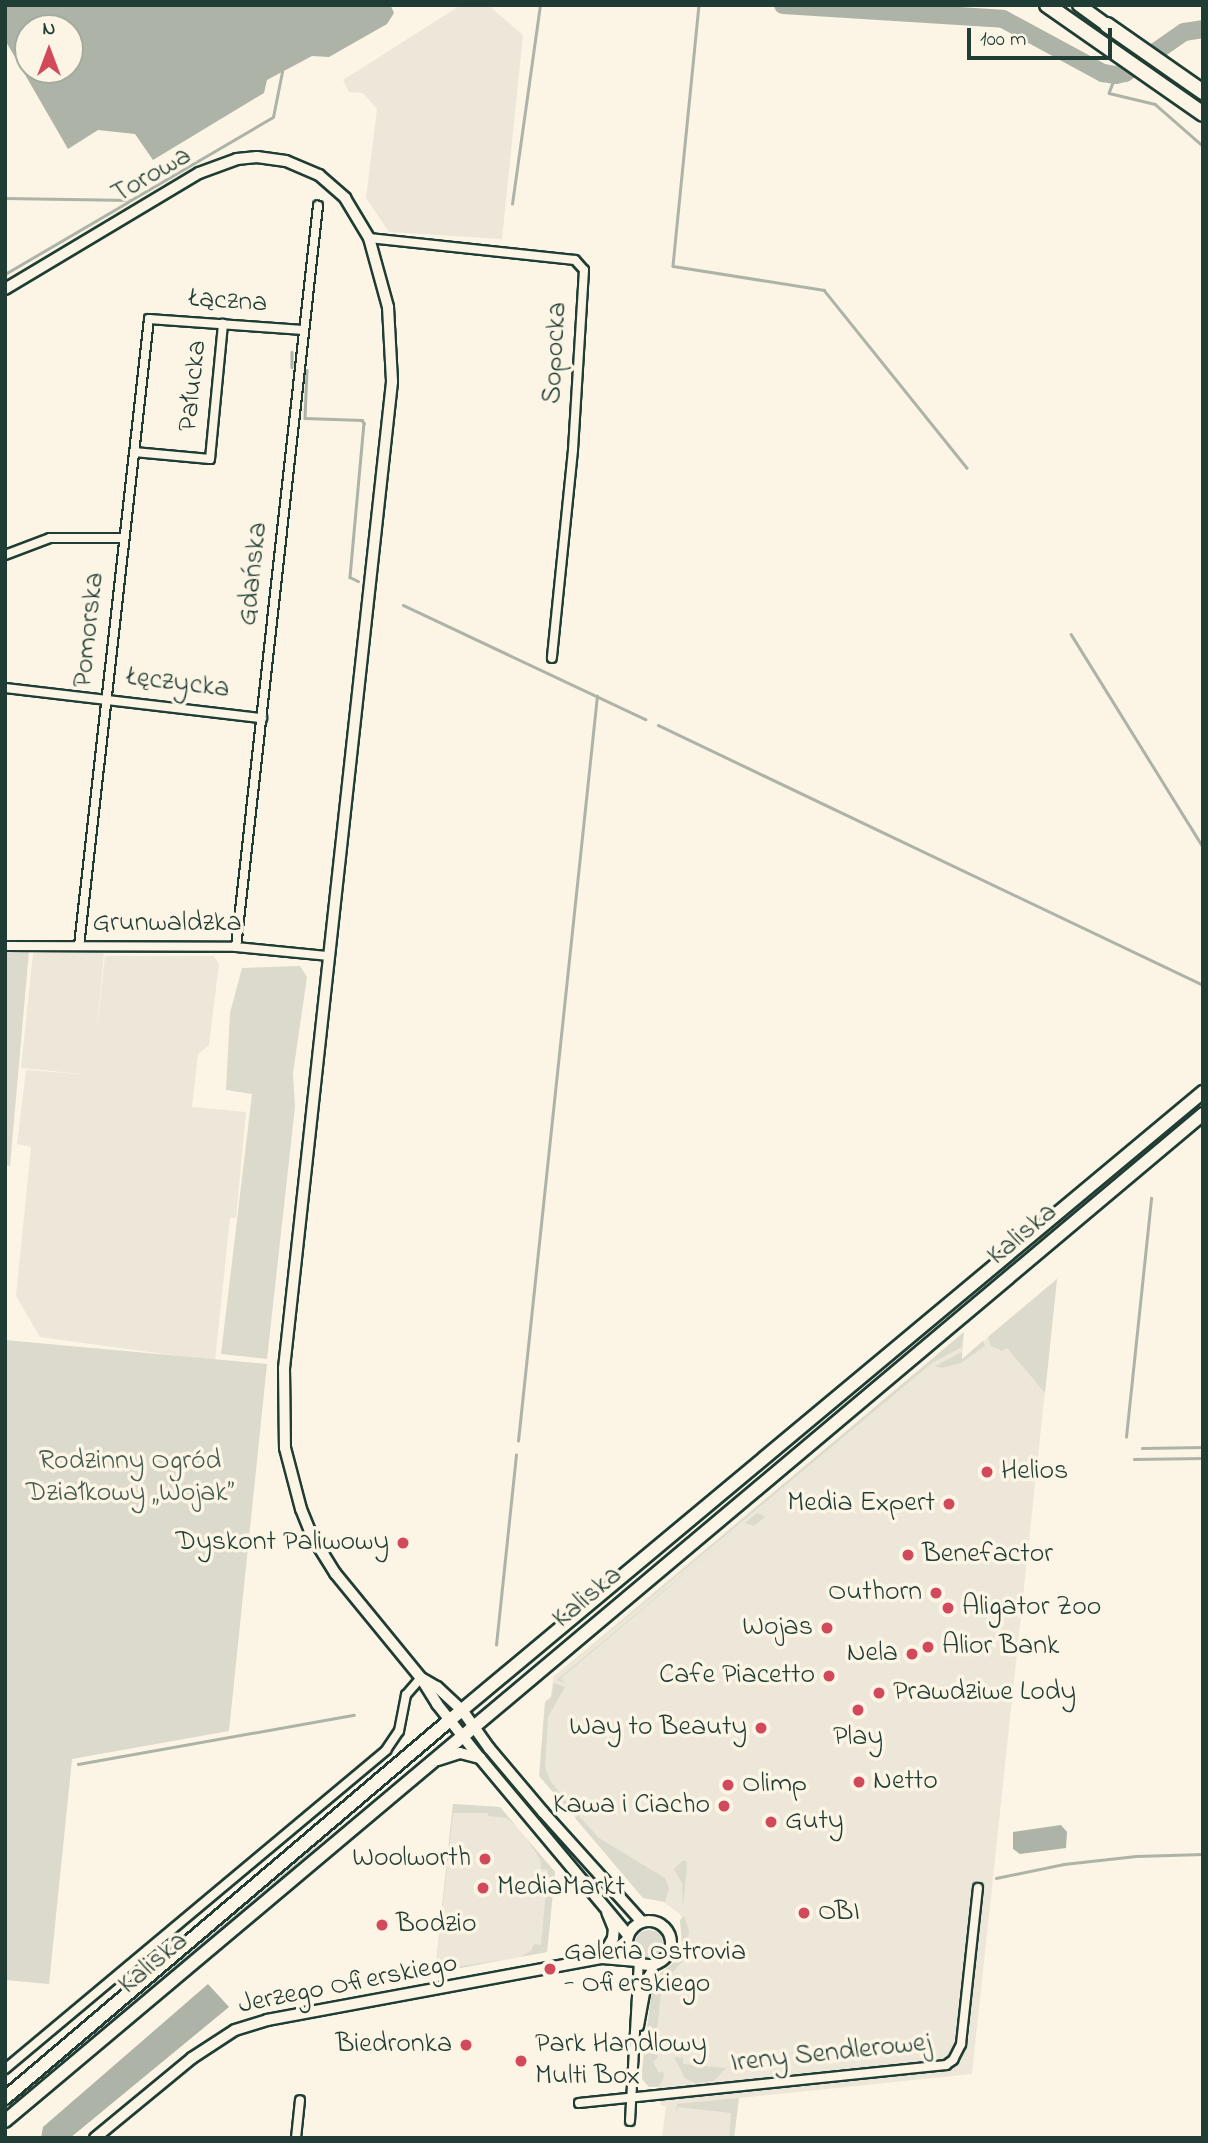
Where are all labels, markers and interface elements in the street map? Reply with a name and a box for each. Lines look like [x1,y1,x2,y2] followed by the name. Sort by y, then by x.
[14,14,84,84] north arrow
[970,14,1115,58] scale bar
[43,16,55,43] text: N
[980,25,1026,55] text: 100 m
[106,140,198,212] street label: Torowa
[188,283,268,321] street label: Łączna
[537,301,575,405] street label: Sopocka
[172,339,216,433] street label: Pałucka
[232,521,276,627] street label: Gdańska
[67,571,113,689] street label: Pomorska
[125,661,231,707] street label: Łęczycka
[92,907,242,941] street label: Grunwaldzka
[982,1196,1064,1274] street label: Kaliska
[26,1445,234,1511] park label: Rodzinny Ogród Działkowy „Wojak”
[1001,1455,1068,1489] place label: Helios
[979,1464,995,1480] marker: Helios
[787,1487,935,1521] place label: Media Expert
[941,1496,957,1512] marker: Media Expert
[176,1526,389,1560] place label: Dyskont Paliwowy
[395,1535,411,1551] marker: Dyskont Paliwowy
[922,1538,1053,1572] place label: Benefactor
[900,1547,916,1563] marker: Benefactor
[547,1559,629,1637] street label: Kaliska
[828,1576,922,1610] place label: Outhorn
[928,1585,944,1601] marker: Outhorn
[962,1591,1101,1625] place label: Aligator Zoo
[940,1600,956,1616] marker: Aligator Zoo
[742,1611,813,1645] place label: Wojas
[819,1620,835,1636] marker: Wojas
[942,1630,1059,1664] place label: Alior Bank
[847,1637,898,1671] place label: Nela
[920,1639,936,1655] marker: Alior Bank
[904,1646,920,1662] marker: Nela
[659,1659,815,1693] place label: Cafe Piacetto
[821,1668,837,1684] marker: Cafe Piacetto
[893,1676,1076,1710] place label: Prawdziwe Lody
[871,1685,887,1701] marker: Prawdziwe Lody
[850,1702,866,1718] marker: Play
[569,1711,747,1745] place label: Way to Beauty
[753,1720,769,1736] marker: Way to Beauty
[833,1721,883,1755] place label: Play
[873,1765,938,1799] place label: Netto
[742,1768,807,1802] place label: Olimp
[851,1774,867,1790] marker: Netto
[720,1777,736,1793] marker: Olimp
[553,1789,710,1823] place label: Kawa i Ciacho
[716,1798,732,1814] marker: Kawa i Ciacho
[785,1805,843,1839] place label: Guty
[763,1814,779,1830] marker: Guty
[352,1842,471,1876] place label: Woolworth
[477,1851,493,1867] marker: Woolworth
[497,1871,625,1905] place label: MediaMarkt
[475,1880,491,1896] marker: MediaMarkt
[818,1896,860,1930] place label: OBI
[796,1905,812,1921] marker: OBI
[396,1908,476,1942] place label: Bodzio
[374,1917,390,1933] marker: Bodzio
[113,1925,195,2003] street label: Kaliska
[564,1936,746,2002] place label: Galeria Ostrovia - Ofierskiego
[236,1947,460,2023] street label: Jerzego Ofierskiego
[542,1961,558,1977] marker: Galeria Ostrovia - Ofierskiego
[729,2027,933,2081] street label: Ireny Sendlerowej
[335,2028,452,2062] place label: Biedronka
[535,2028,707,2094] place label: Park Handlowy Multi Box
[458,2037,474,2053] marker: Biedronka
[513,2053,529,2069] marker: Park Handlowy Multi Box

